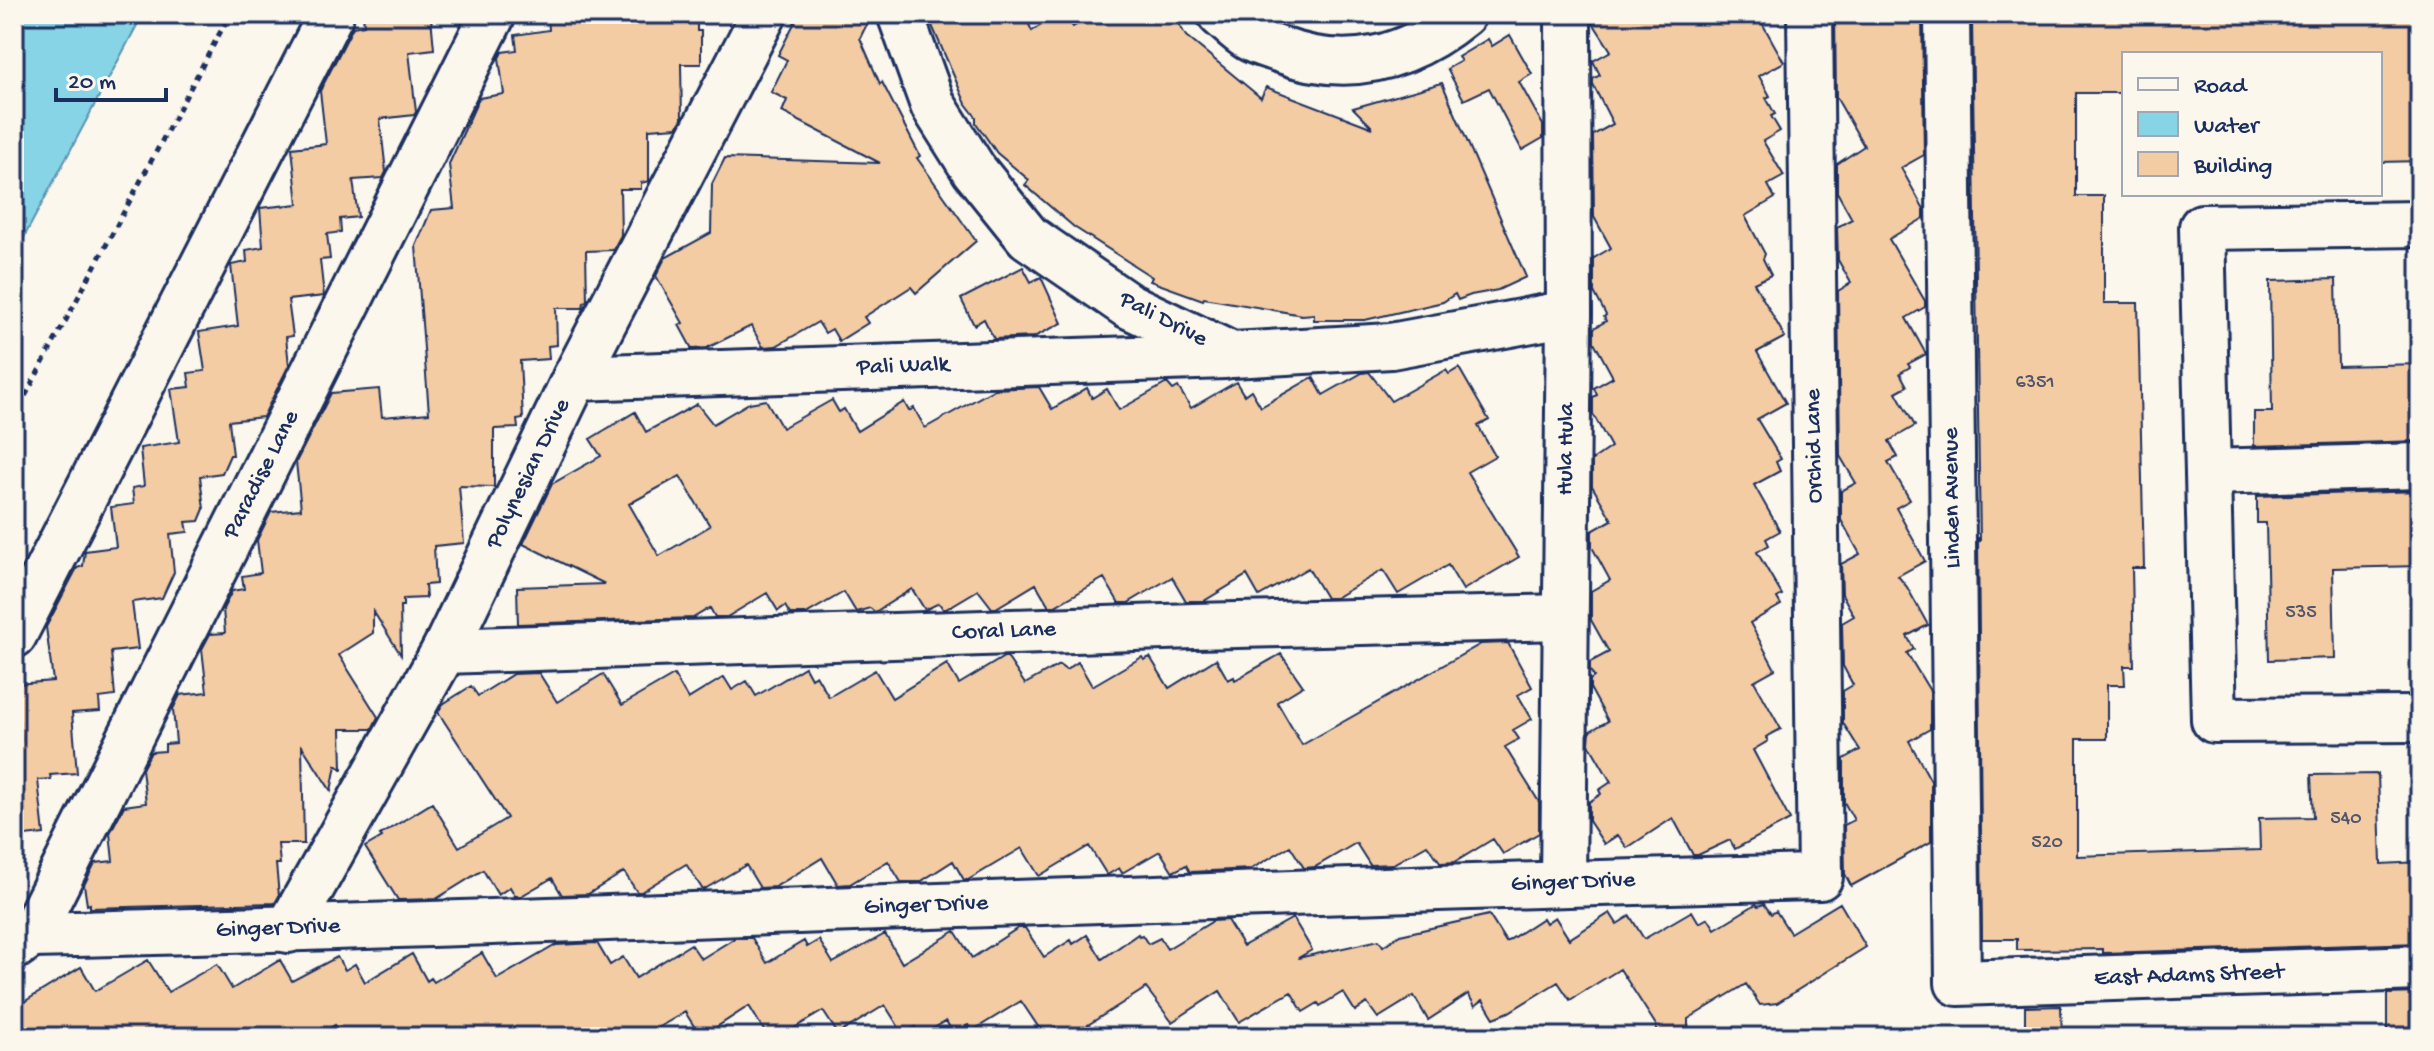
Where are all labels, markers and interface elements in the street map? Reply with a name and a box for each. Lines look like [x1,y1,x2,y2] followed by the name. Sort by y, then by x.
[56,52,166,102] scale bar
[2122,52,2382,196] legend
[68,69,116,98] text: 20 m
[2194,73,2248,102] text: Road
[2194,113,2261,142] text: Water
[2193,153,2272,182] text: Building
[1113,285,1212,355] street label: Pali Drive
[855,351,952,383] street label: Pali Walk
[2015,372,2055,395] house number: 6351
[1799,388,1830,504] street label: Orchid Lane
[480,394,578,555] street label: Polynesian Drive
[1552,402,1582,496] street label: Hula Hula
[217,405,307,545] street label: Paradise Lane
[1937,427,1969,569] street label: Linden Avenue
[2285,602,2317,625] house number: 535
[951,616,1057,648] street label: Coral Lane
[2330,808,2362,831] house number: 540
[2031,832,2063,855] house number: 520
[1510,866,1636,900] street label: Ginger Drive
[863,889,989,923] street label: Ginger Drive
[215,912,341,946] street label: Ginger Drive
[2094,958,2286,994] street label: East Adams Street

